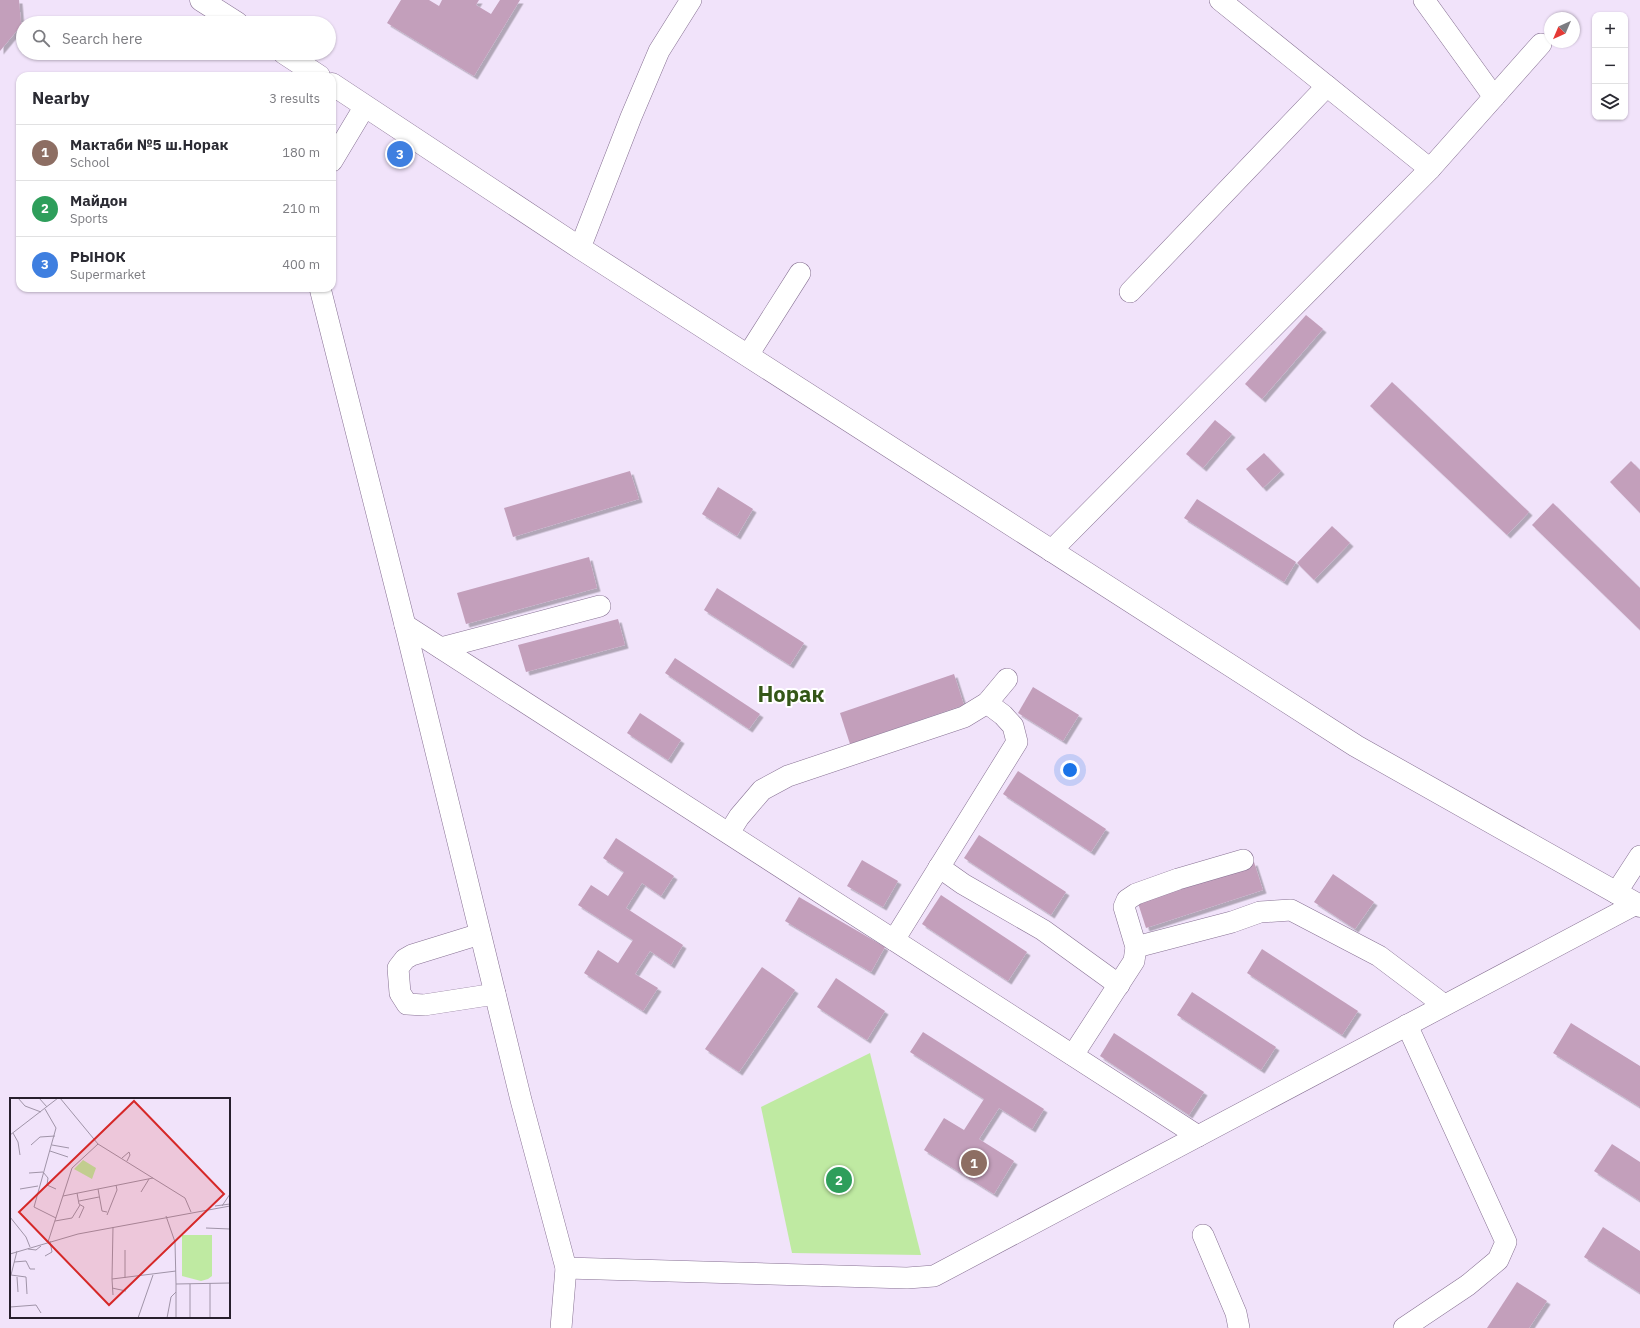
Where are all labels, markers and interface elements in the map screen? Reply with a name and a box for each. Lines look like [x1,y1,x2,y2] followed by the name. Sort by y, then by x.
[1544,12,1580,48] north arrow
[1592,12,1628,120] map controls
[1592,12,1628,48] button: +
[16,16,336,60] search box
[30,27,52,49] icon: search
[62,29,142,48] text: Search here
[1592,48,1628,84] button: −
[1592,84,1628,120] button: layers
[32,87,90,109] text: Nearby
[269,90,320,107] text: 3 results
[70,135,228,154] text: Мактаби №5 ш.Норак
[387,139,413,169] pin: 3
[41,144,49,161] text: 1
[282,144,320,161] text: 180 m
[70,154,110,171] text: School
[70,191,127,210] text: Майдон
[41,200,49,217] text: 2
[282,200,320,217] text: 210 m
[70,210,108,227] text: Sports
[70,247,126,266] text: РЫНОК
[41,256,49,273] text: 3
[282,256,320,273] text: 400 m
[70,266,146,283] text: Supermarket
[757,679,825,708] district label: Норак
[1060,760,1080,780] your location
[10,1098,230,1318] inset map
[961,1148,987,1178] pin: 1
[826,1165,852,1195] pin: 2

